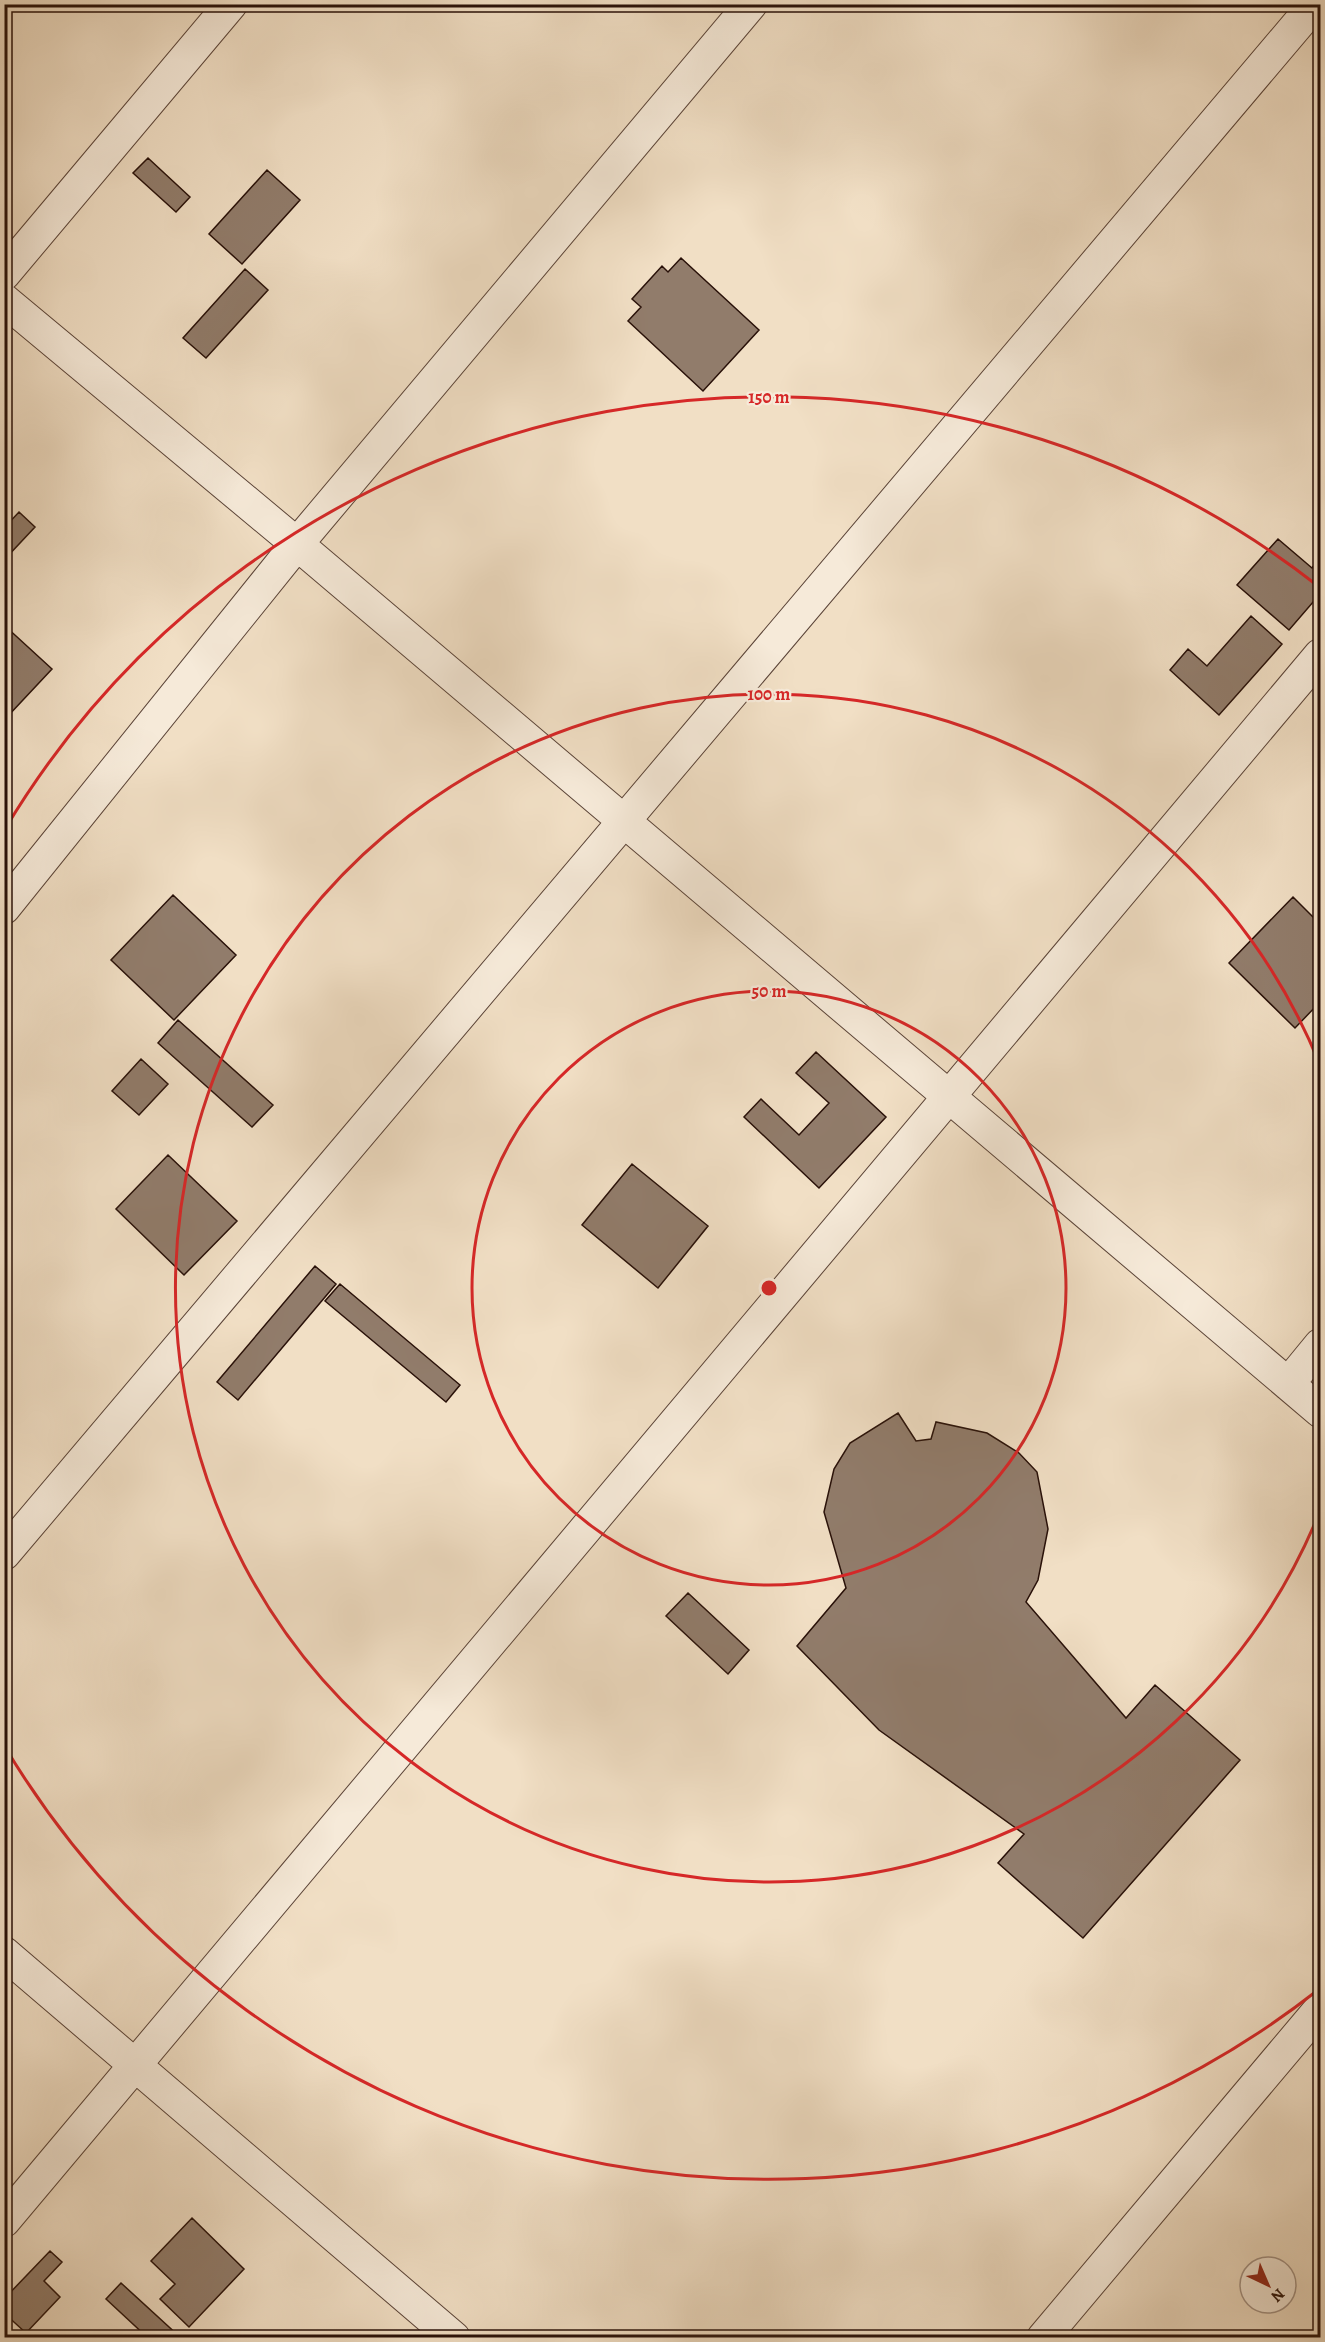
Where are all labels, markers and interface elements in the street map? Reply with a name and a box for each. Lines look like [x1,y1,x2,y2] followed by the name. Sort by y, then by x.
[748,385,790,409] text: 150 m
[748,682,790,706] text: 100 m
[752,979,786,1003] text: 50 m
[759,1278,779,1298] centre of rings
[1238,2255,1298,2315] north arrow
[1266,2283,1290,2307] text: N

